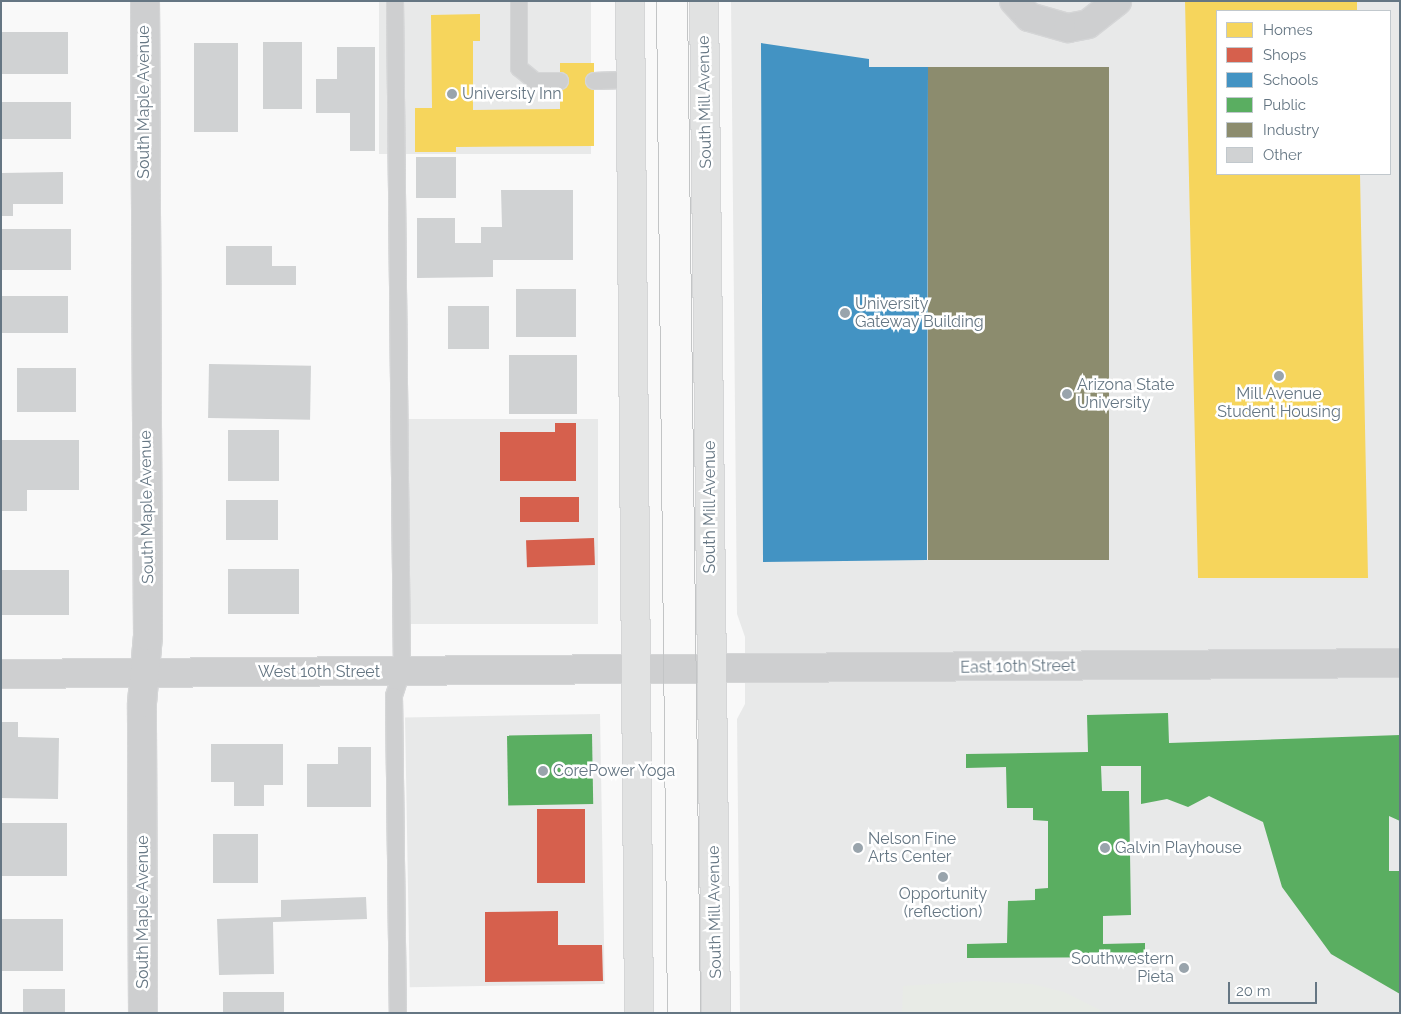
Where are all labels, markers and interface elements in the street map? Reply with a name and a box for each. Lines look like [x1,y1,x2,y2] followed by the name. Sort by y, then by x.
[1216,10,1391,175] legend
[1263,21,1313,39] text: Homes
[134,25,154,179] street label: South Maple Avenue
[694,35,716,169] street label: South Mill Avenue
[1263,46,1306,64] text: Shops
[1263,71,1318,89] text: Schools
[462,84,562,104] place label: University Inn
[446,88,458,100] marker: University Inn
[1263,96,1306,114] text: Public
[1263,121,1319,139] text: Industry
[1263,146,1302,164] text: Other
[855,294,984,332] place label: University Gateway Building
[839,307,851,319] marker: University Gateway Building
[1273,370,1285,382] marker: Mill Avenue Student Housing
[1077,375,1174,413] place label: Arizona State University
[1217,384,1341,422] place label: Mill Avenue Student Housing
[1061,388,1073,400] marker: Arizona State University
[136,430,158,584] street label: South Maple Avenue
[700,440,720,574] street label: South Mill Avenue
[960,656,1076,678] street label: East 10th Street
[258,662,380,682] street label: West 10th Street
[553,761,676,781] place label: CorePower Yoga
[537,765,549,777] marker: CorePower Yoga
[868,829,956,867] place label: Nelson Fine Arts Center
[133,835,153,989] street label: South Maple Avenue
[1115,838,1242,858] place label: Galvin Playhouse
[852,842,864,854] marker: Nelson Fine Arts Center
[1099,842,1111,854] marker: Galvin Playhouse
[704,845,726,979] street label: South Mill Avenue
[937,871,949,883] marker: Opportunity (reflection)
[899,884,987,922] place label: Opportunity (reflection)
[1071,949,1174,987] place label: Southwestern Pieta
[1178,962,1190,974] marker: Southwestern Pieta
[1231,972,1320,1004] scale bar
[1236,982,1271,1000] text: 20 m

